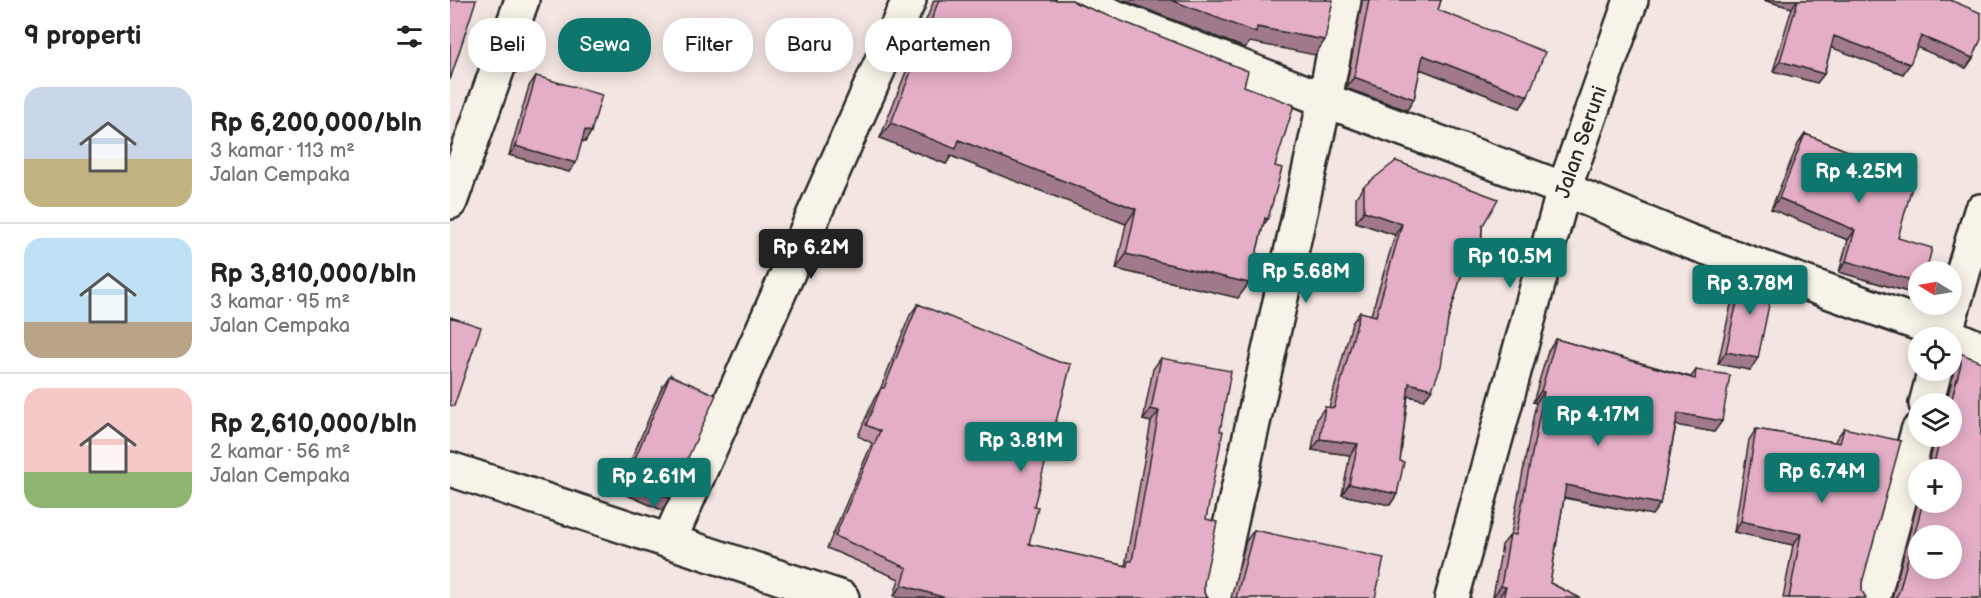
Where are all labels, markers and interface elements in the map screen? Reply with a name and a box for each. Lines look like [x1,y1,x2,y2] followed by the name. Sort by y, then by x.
[468,18,546,72] chip: Beli
[558,18,651,72] chip: Sewa
[663,18,753,72] chip: Filter
[765,18,853,72] chip: Baru
[865,18,1012,72] chip: Apartemen
[393,20,426,53] icon: filters
[24,21,141,52] text: 9 properti
[1550,83,1613,201] street label: Jalan Seruni
[210,108,422,139] text: Rp 6,200,000/bln
[72,111,144,183] icon: home
[210,139,355,163] text: 3 kamar · 113 m²
[1797,153,1921,204] pin: Rp 4.25M
[1815,160,1903,184] text: Rp 4.25M
[210,163,350,187] text: Jalan Cempaka
[756,229,866,280] pin: Rp 6.2M
[773,236,849,260] text: Rp 6.2M
[1448,238,1572,289] pin: Rp 10.5M
[1468,245,1552,269] text: Rp 10.5M
[1244,253,1368,304] pin: Rp 5.68M
[210,259,417,290] text: Rp 3,810,000/bln
[1262,260,1350,284] text: Rp 5.68M
[1908,261,1962,315] north arrow
[1908,261,1962,579] map controls
[72,262,144,334] icon: home
[1688,265,1812,316] pin: Rp 3.78M
[1707,272,1793,296] text: Rp 3.78M
[210,290,350,314] text: 3 kamar · 95 m²
[210,314,350,338] text: Jalan Cempaka
[1908,327,1962,381] button: locate
[1908,393,1962,447] button: layers
[1536,396,1660,447] pin: Rp 4.17M
[1556,403,1640,427] text: Rp 4.17M
[210,409,417,440] text: Rp 2,610,000/bln
[72,412,144,484] icon: home
[959,422,1083,473] pin: Rp 3.81M
[979,429,1063,453] text: Rp 3.81M
[210,440,350,464] text: 2 kamar · 56 m²
[1760,453,1884,504] pin: Rp 6.74M
[592,458,716,509] pin: Rp 2.61M
[1908,459,1962,513] button: +
[1778,460,1866,484] text: Rp 6.74M
[210,464,350,488] text: Jalan Cempaka
[612,465,696,489] text: Rp 2.61M
[1908,525,1962,579] button: −

